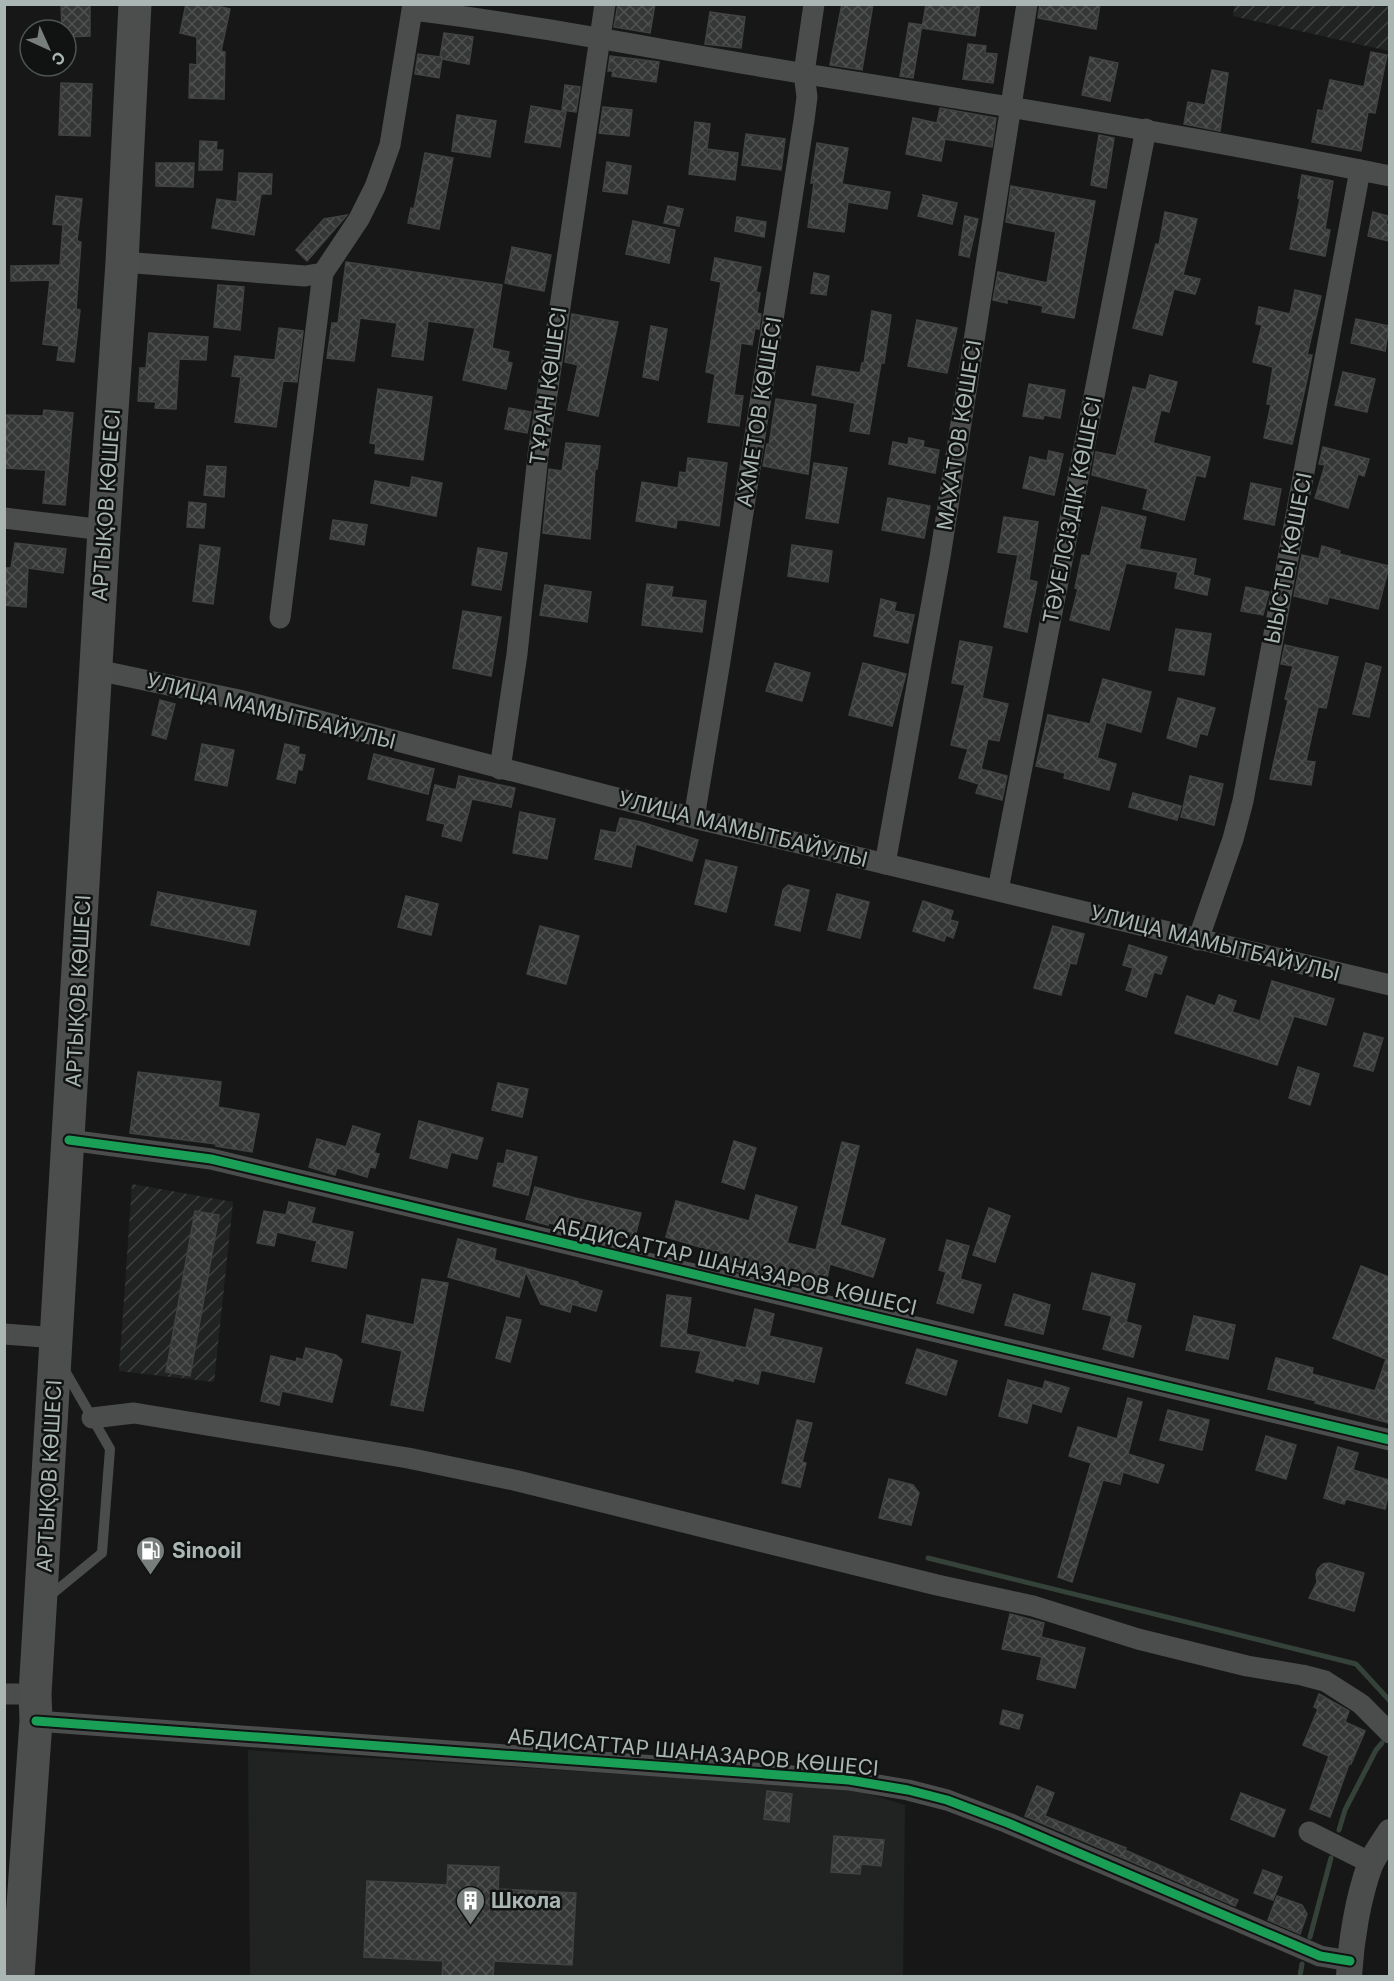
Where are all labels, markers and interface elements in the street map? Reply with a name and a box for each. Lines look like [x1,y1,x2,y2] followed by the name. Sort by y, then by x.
[18,18,78,78] north arrow
[47,47,70,70] text: С
[525,305,571,467] street label: ТҰРАН КӨШЕСІ
[732,315,786,509] street label: АХМЕТОВ КӨШЕСІ
[932,338,986,532] street label: МАХАТОВ КӨШЕСІ
[1038,394,1106,626] street label: ТӘУЕЛСІЗДІК КӨШЕСІ
[87,408,125,602] street label: АРТЫҚОВ КӨШЕСІ
[1259,470,1317,646] street label: ЫЫСТЫ КӨШЕСІ
[144,667,399,754] street label: УЛИЦА МАМЫТБАЙУЛЫ
[616,785,871,872] street label: УЛИЦА МАМЫТБАЙУЛЫ
[60,894,96,1088] street label: АРТЫҚОВ КӨШЕСІ
[1088,899,1343,986] street label: УЛИЦА МАМЫТБАЙУЛЫ
[551,1212,919,1320] street label: АБДИСАТТАР ШАНАЗАРОВ КӨШЕСІ
[31,1379,67,1573] street label: АРТЫҚОВ КӨШЕСІ
[135,1534,167,1576] fuel station icon: Sinooil
[172,1538,242,1563] place label: Sinooil
[506,1723,880,1781] street label: АБДИСАТТАР ШАНАЗАРОВ КӨШЕСІ
[454,1884,486,1926] building icon: Школа
[491,1888,561,1913] place label: Школа

